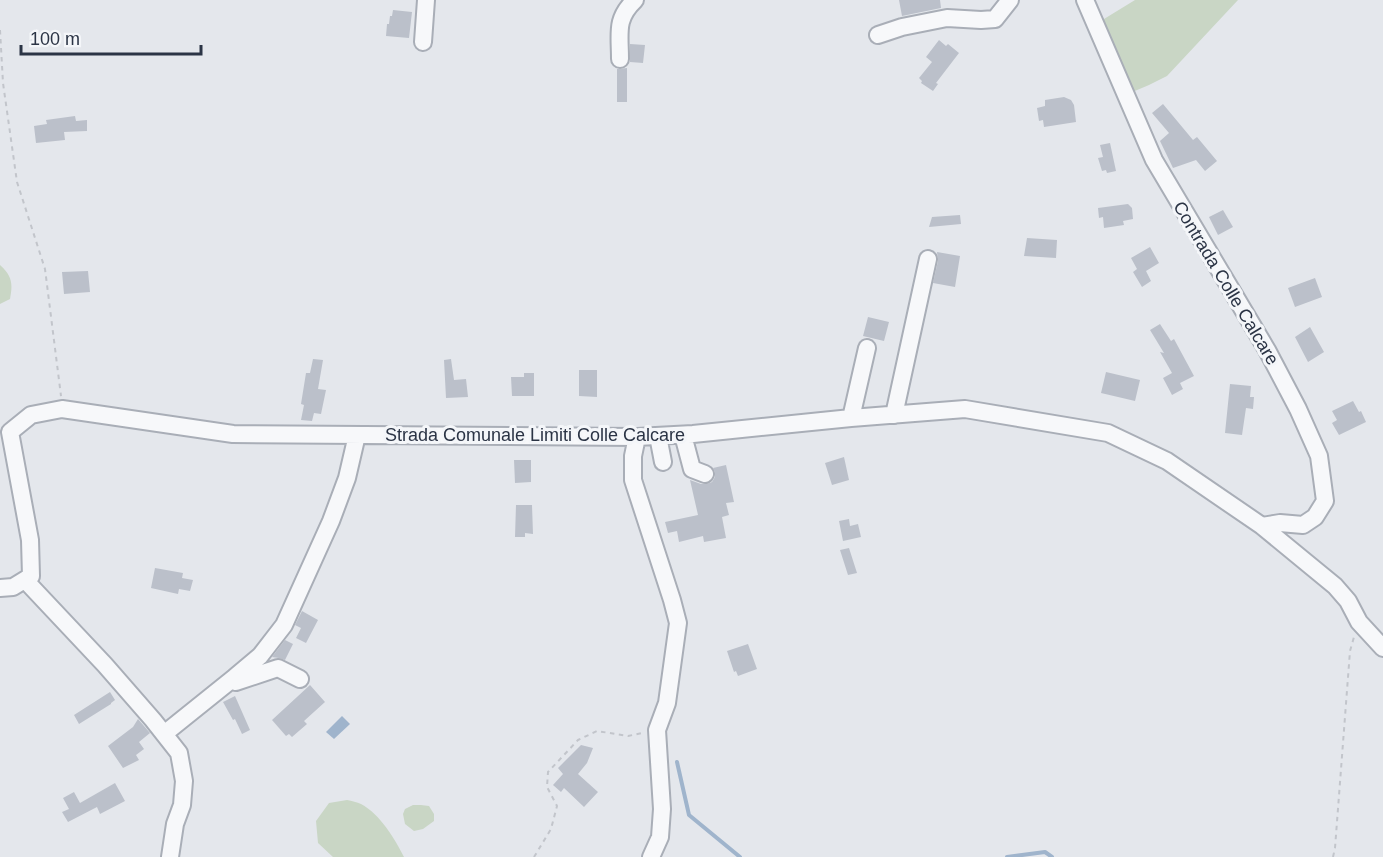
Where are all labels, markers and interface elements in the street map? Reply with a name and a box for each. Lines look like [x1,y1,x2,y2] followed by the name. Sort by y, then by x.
[21,18,201,56] scale bar
[30,29,80,49] text: 100 m
[1169,198,1283,368] street label: Contrada Colle Calcare
[385,425,685,445] street label: Strada Comunale Limiti Colle Calcare

